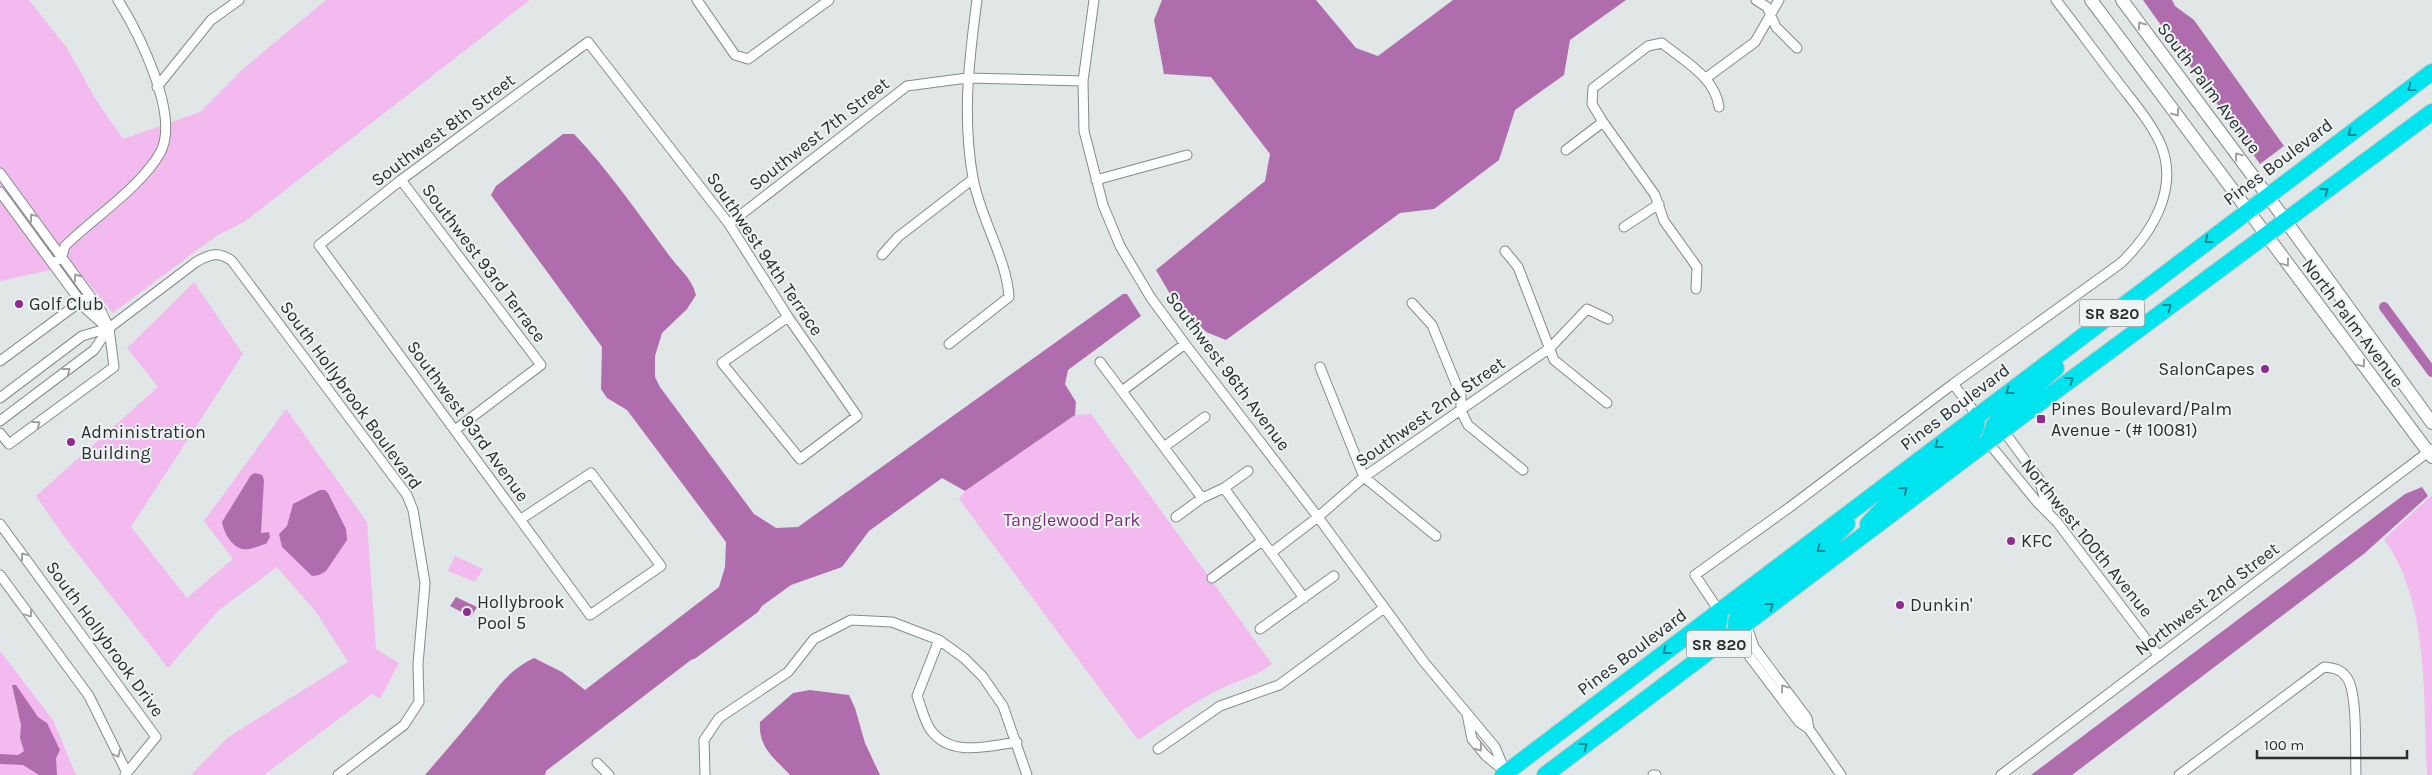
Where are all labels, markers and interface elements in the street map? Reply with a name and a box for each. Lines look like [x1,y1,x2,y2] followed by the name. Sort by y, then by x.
[2152,18,2266,158] street label: South Palm Avenue
[2138,21,2147,31] one-way arrow
[367,69,519,191] street label: Southwest 8th Street
[745,72,894,196] street label: Southwest 7th Street
[2407,82,2417,91] one-way arrow
[2170,107,2179,117] one-way arrow
[2219,114,2337,210] street label: Pines Boulevard
[2348,127,2357,135] one-way arrow
[2235,152,2244,162] one-way arrow
[702,168,828,340] street label: Southwest 94th Terrace
[417,179,551,347] street label: Southwest 93rd Terrace
[2319,188,2329,197] one-way arrow
[30,213,39,223] one-way arrow
[2205,234,2214,242] one-way arrow
[2297,254,2409,392] street label: North Palm Avenue
[2280,257,2289,267] one-way arrow
[74,273,83,283] one-way arrow
[1161,287,1295,455] street label: Southwest 96th Avenue
[29,293,104,315] place label: Golf Club
[275,297,427,493] street label: South Hollybrook Boulevard
[13,298,25,310] marker: Golf Club
[2080,300,2144,326] road number: SR 820
[2163,304,2172,313] one-way arrow
[402,336,534,506] street label: Southwest 93rd Avenue
[1351,352,1509,472] street label: Southwest 2nd Street
[2158,358,2255,380] place label: SalonCapes
[2356,358,2365,368] one-way arrow
[1896,359,2014,455] street label: Pines Boulevard
[2259,363,2271,375] marker: SalonCapes
[61,368,71,377] one-way arrow
[2064,378,2073,386] one-way arrow
[2005,385,2015,394] one-way arrow
[2051,398,2232,441] place label: Pines Boulevard/Palm Avenue - (# 10081)
[2035,413,2047,425] marker: Pines Boulevard/Palm Avenue - (# 10081)
[31,421,40,429] one-way arrow
[81,421,206,464] place label: Administration Building
[65,436,77,448] marker: Administration Building
[1935,439,1944,448] one-way arrow
[2016,454,2158,622] street label: Northwest 100th Avenue
[1898,488,1907,496] one-way arrow
[1004,509,1140,531] park label: Tanglewood Park
[2021,530,2052,552] place label: KFC
[2005,535,2017,547] marker: KFC
[2131,538,2284,660] street label: Northwest 2nd Street
[1816,543,1826,552] one-way arrow
[21,553,29,562] one-way arrow
[41,557,169,721] street label: South Hollybrook Drive
[477,591,564,634] place label: Hollybrook Pool 5
[1910,594,1972,616] place label: Dunkin'
[1894,599,1906,611] marker: Dunkin'
[1764,603,1774,612] one-way arrow
[1573,604,1691,700] street label: Pines Boulevard
[461,606,473,618] marker: Hollybrook Pool 5
[23,608,32,618] one-way arrow
[1686,630,1752,658] road number: SR 820
[1663,645,1672,653] one-way arrow
[1781,684,1790,693] one-way arrow
[2257,728,2407,760] scale bar
[2264,736,2304,754] text: 100 m
[1474,742,1482,751] one-way arrow
[1578,743,1587,751] one-way arrow
[111,749,121,758] one-way arrow

